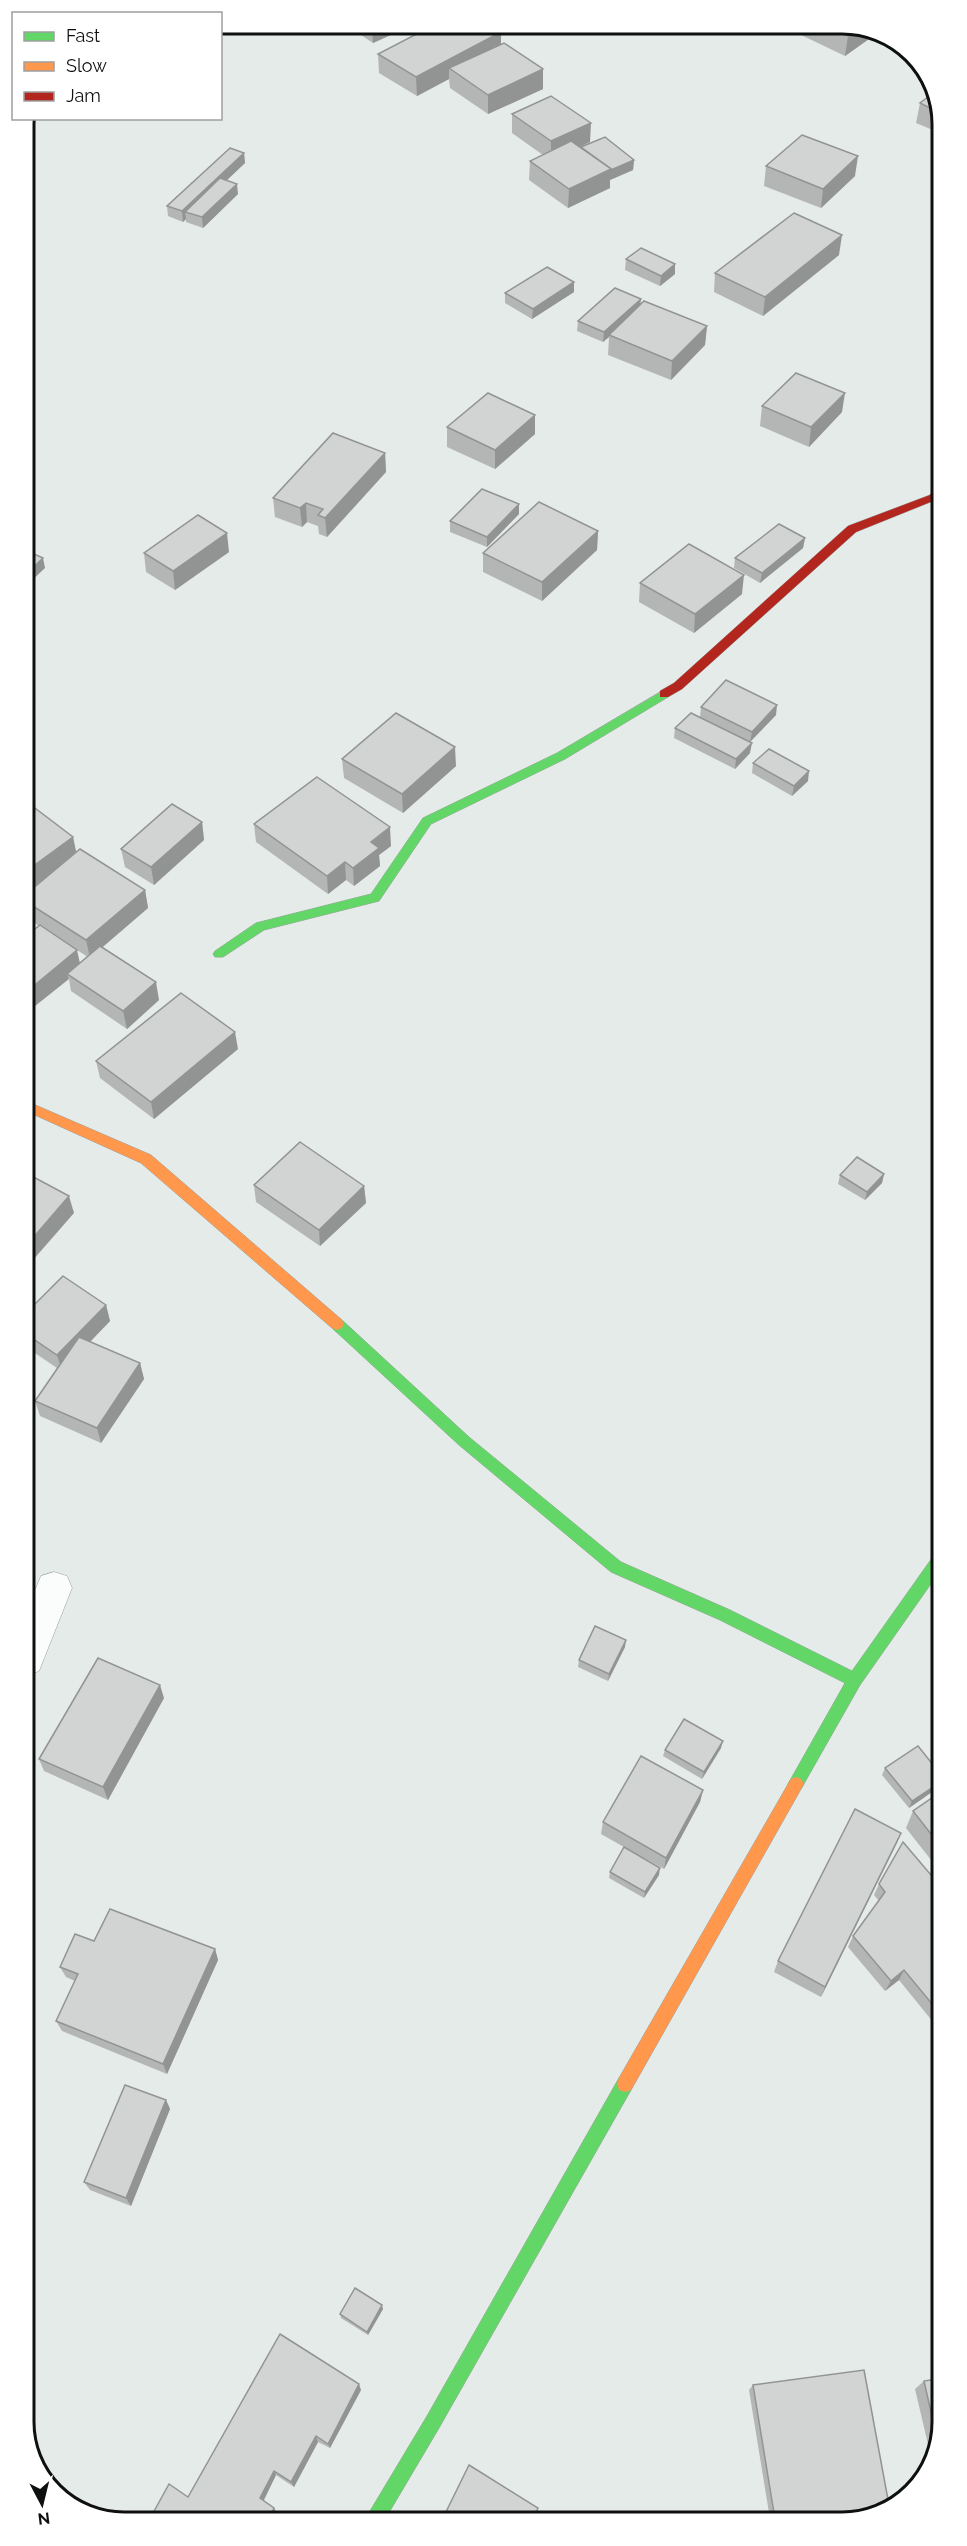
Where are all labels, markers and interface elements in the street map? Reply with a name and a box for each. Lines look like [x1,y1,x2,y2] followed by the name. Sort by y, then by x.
[12,12,222,120] legend
[66,25,100,46] text: Fast
[66,55,107,76] text: Slow
[66,85,101,106] text: Jam
[12,2474,72,2534] north arrow
[37,2508,51,2529] text: N

